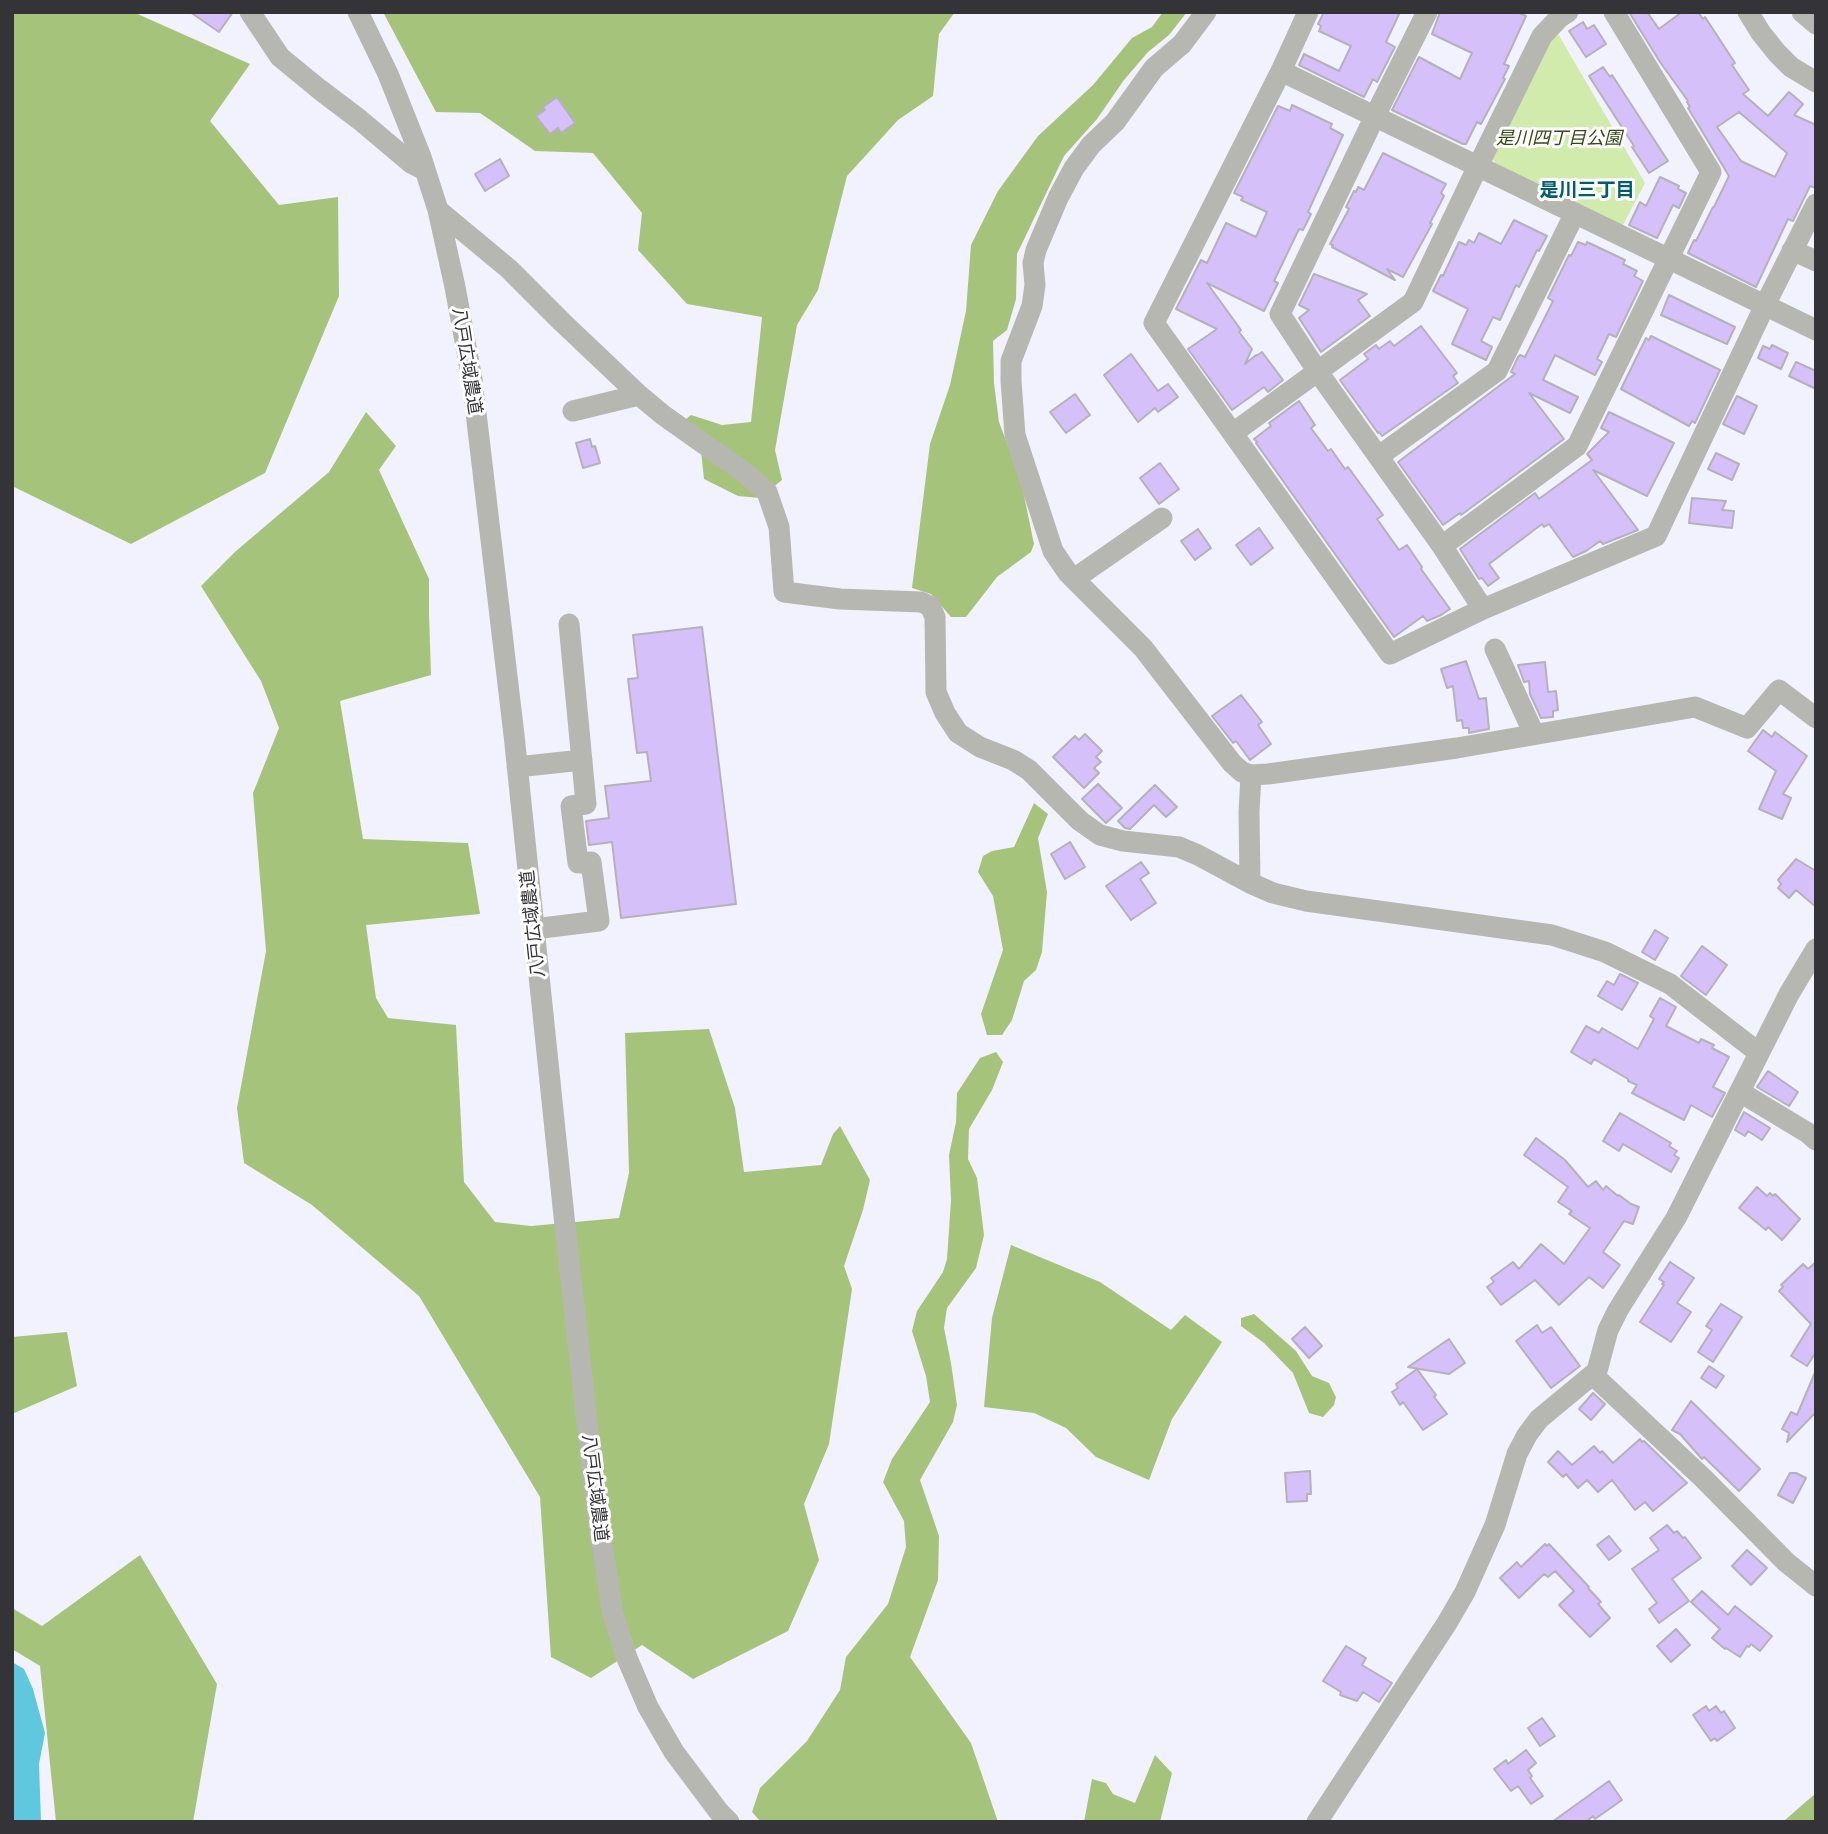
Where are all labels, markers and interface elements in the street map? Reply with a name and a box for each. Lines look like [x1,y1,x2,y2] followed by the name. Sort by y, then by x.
[1496,127,1622,149] park label: 是川四丁目公園
[1540,179,1634,201] district label: 是川三丁目
[448,306,486,416] street label: 八戸広域農道
[517,869,549,979] street label: 八戸広域農道
[578,1433,612,1543] street label: 八戸広域農道

